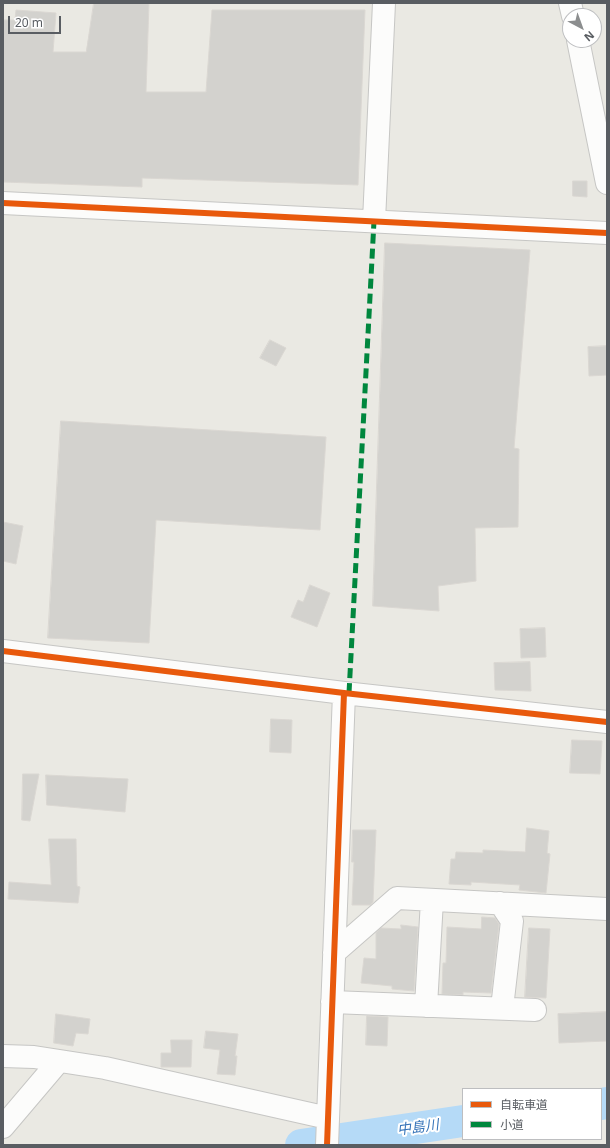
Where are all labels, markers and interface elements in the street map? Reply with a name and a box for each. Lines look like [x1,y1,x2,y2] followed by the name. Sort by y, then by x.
[10,8,63,34] scale bar
[562,8,602,48] north arrow
[15,14,43,31] text: 20 m
[581,28,598,45] text: N
[462,1088,602,1140] legend
[500,1096,548,1113] text: 自転車道
[500,1116,524,1133] text: 小道
[396,1117,440,1139] water label: 中島川

